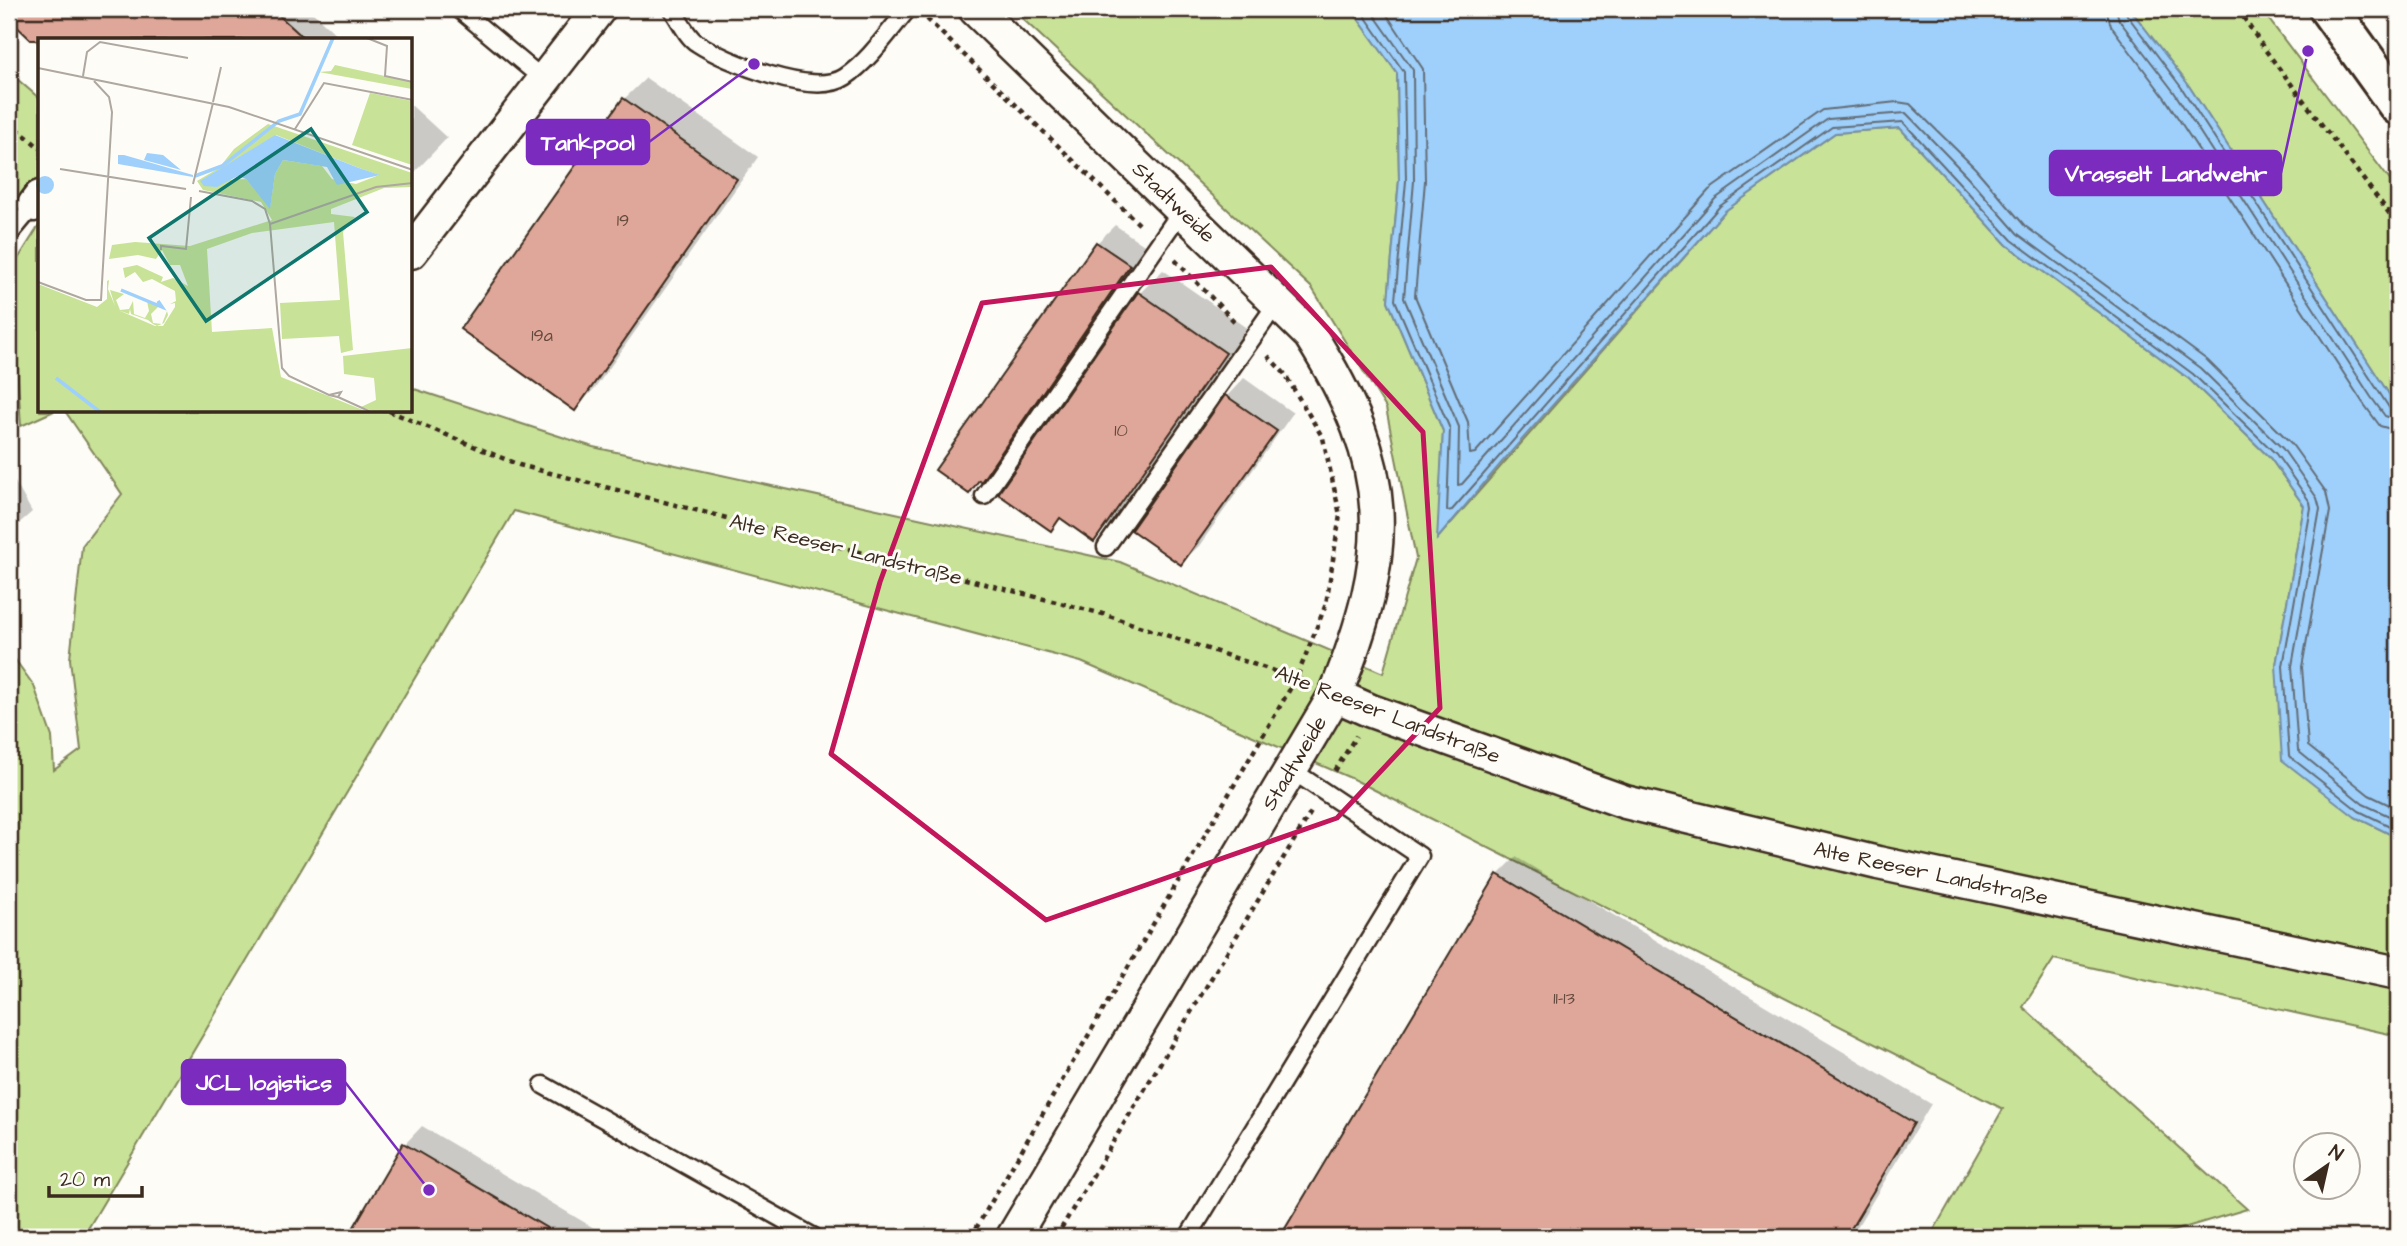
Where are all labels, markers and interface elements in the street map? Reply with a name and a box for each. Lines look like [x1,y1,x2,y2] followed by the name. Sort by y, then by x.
[38,38,413,413] inset map
[527,120,649,164] callout: Tankpool
[540,127,635,159] text: Tankpool
[2050,151,2281,195] callout: Vrasselt Landwehr
[1126,155,1222,249] street label: Stadtweide
[2064,158,2268,190] text: Vrasselt Landwehr
[617,208,629,233] house number: 19
[531,323,553,348] house number: 19a
[1114,418,1128,443] house number: 10
[727,507,965,592] street label: Alte Reeser Landstraße
[1271,658,1504,771] street label: Alte Reeser Landstraße
[1255,711,1334,816] street label: Stadtweide
[1811,834,2051,912] street label: Alte Reeser Landstraße
[1553,986,1575,1011] house number: 11-13
[182,1060,345,1104] callout: JCL logistics
[195,1067,332,1100] text: JCL logistics
[2292,1130,2362,1200] north arrow
[2323,1139,2348,1168] text: N
[49,1155,142,1199] scale bar
[60,1165,111,1194] text: 20 m

